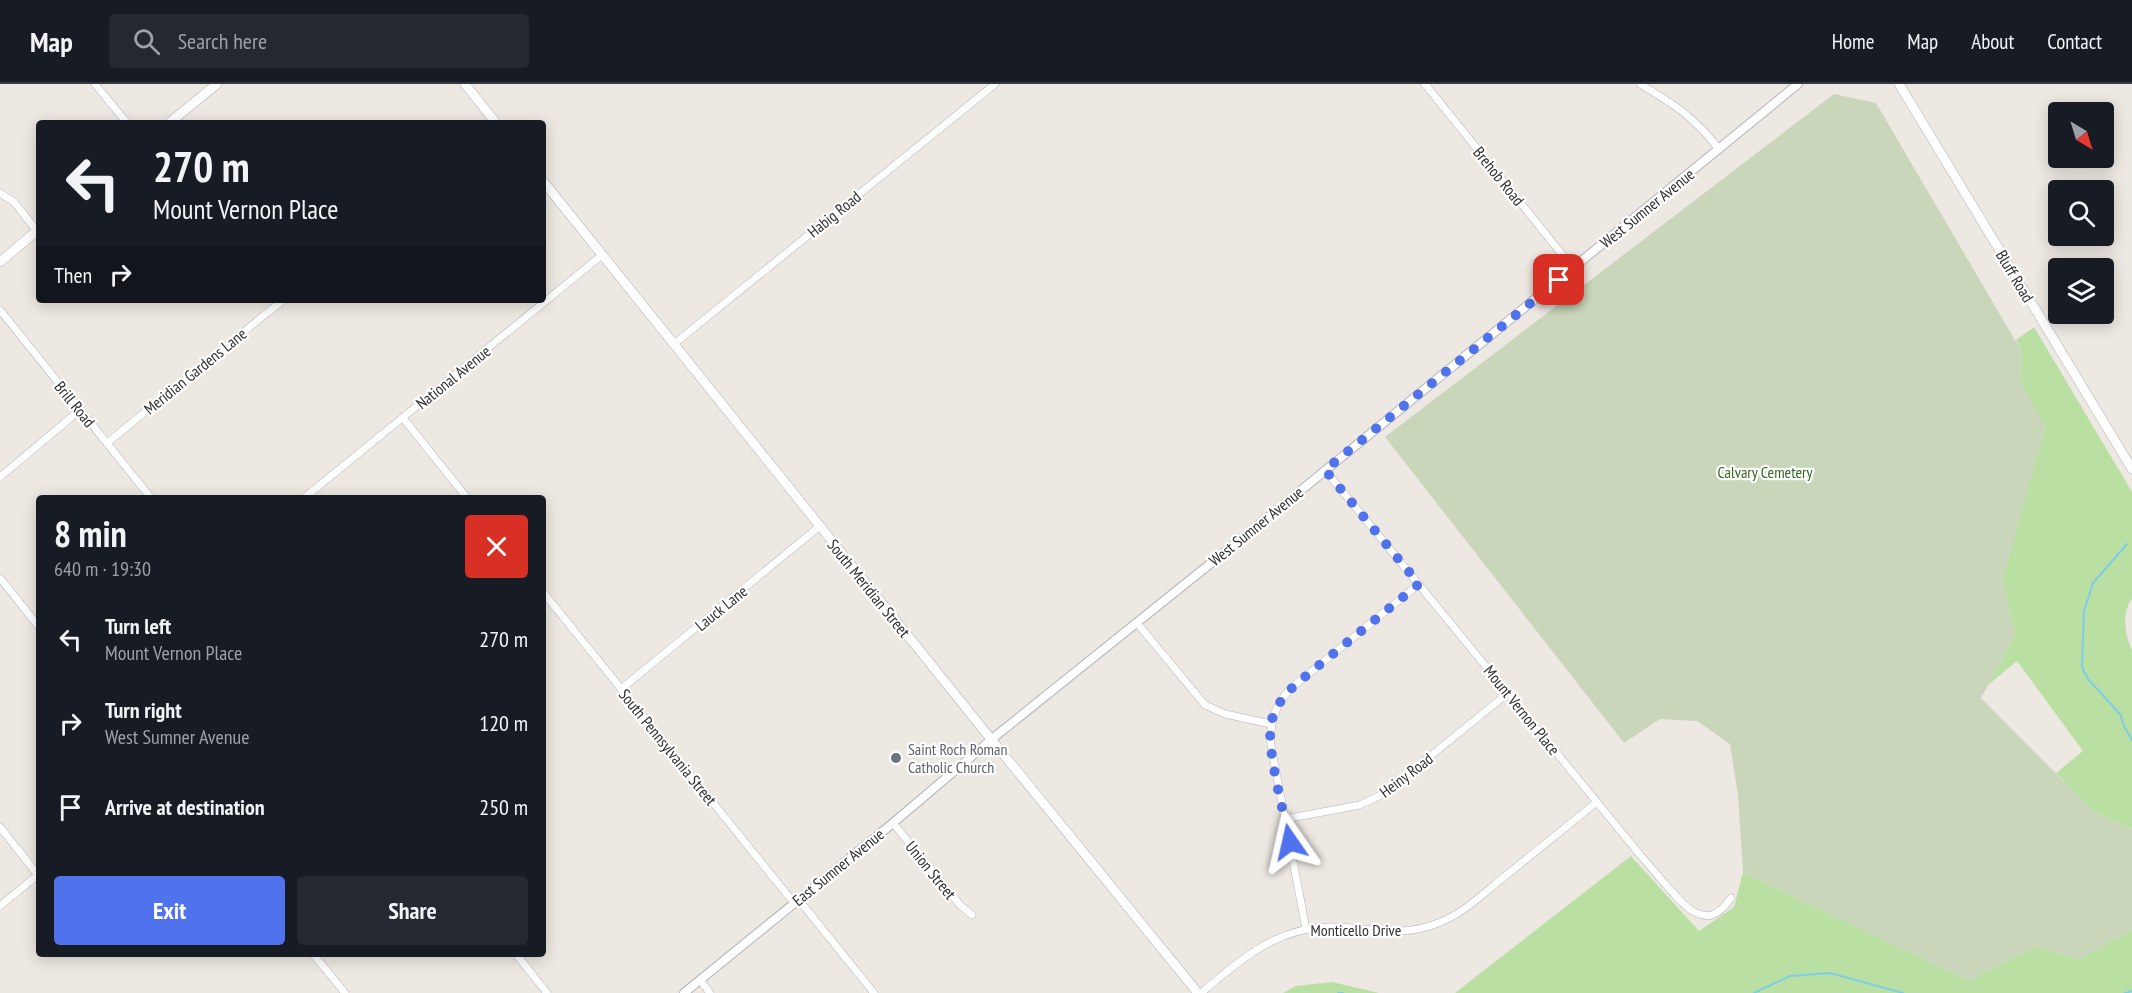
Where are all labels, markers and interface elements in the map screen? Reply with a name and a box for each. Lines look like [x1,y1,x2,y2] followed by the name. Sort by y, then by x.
[109,14,529,68] search box
[30,23,73,60] text: Map
[130,25,163,58] icon: search
[178,27,267,55] text: Search here
[1832,28,1874,55] text: Home
[1907,28,1938,55] text: Map
[1971,28,2014,55] text: About
[2047,28,2102,55] text: Contact
[2048,102,2114,168] north arrow
[2048,102,2114,324] map controls
[153,139,250,194] text: 270 m
[1469,142,1529,210] street label: Brehob Road
[54,144,132,222] icon: left
[1596,164,1698,252] street label: West Sumner Avenue
[2048,180,2114,246] button: search
[803,186,865,242] street label: Habig Road
[153,192,338,226] text: Mount Vernon Place
[1992,246,2038,306] street label: Bluff Road
[1533,254,1584,305] pin
[104,258,137,291] icon: right
[2048,258,2114,324] button: layers
[54,261,92,289] text: Then
[1542,263,1575,296] icon: arrive
[140,323,250,419] street label: Meridian Gardens Lane
[412,341,494,413] street label: National Avenue
[50,377,100,431] street label: Brill Road
[1718,462,1812,482] park label: Calvary Cemetery
[1205,482,1307,570] street label: West Sumner Avenue
[54,510,127,557] text: 8 min
[465,515,528,578] button: close
[823,535,915,642] street label: South Meridian Street
[54,556,151,582] text: 640 m · 19:30
[691,581,751,635] street label: Lauck Lane
[105,612,171,640] text: Turn left
[54,623,87,656] icon: left
[479,625,528,653] text: 270 m
[105,640,242,666] text: Mount Vernon Place
[1480,661,1564,759] street label: Mount Vernon Place
[615,685,721,810] street label: South Pennsylvania Street
[105,696,182,724] text: Turn right
[54,707,87,740] icon: right
[479,709,528,737] text: 120 m
[105,724,250,750] text: West Sumner Avenue
[908,739,1007,777] place label: Saint Roch Roman Catholic Church
[1375,748,1437,802] street label: Heiny Road
[889,751,903,765] marker: Saint Roch Roman Catholic Church
[54,791,87,824] icon: arrive
[105,793,265,821] text: Arrive at destination
[479,793,528,821] text: 250 m
[1258,810,1322,874] position arrow
[788,824,888,910] street label: East Sumner Avenue
[901,837,961,904] street label: Union Street
[54,876,285,945] button: Exit
[297,876,528,945] button: Share
[1311,920,1401,940] street label: Monticello Drive

